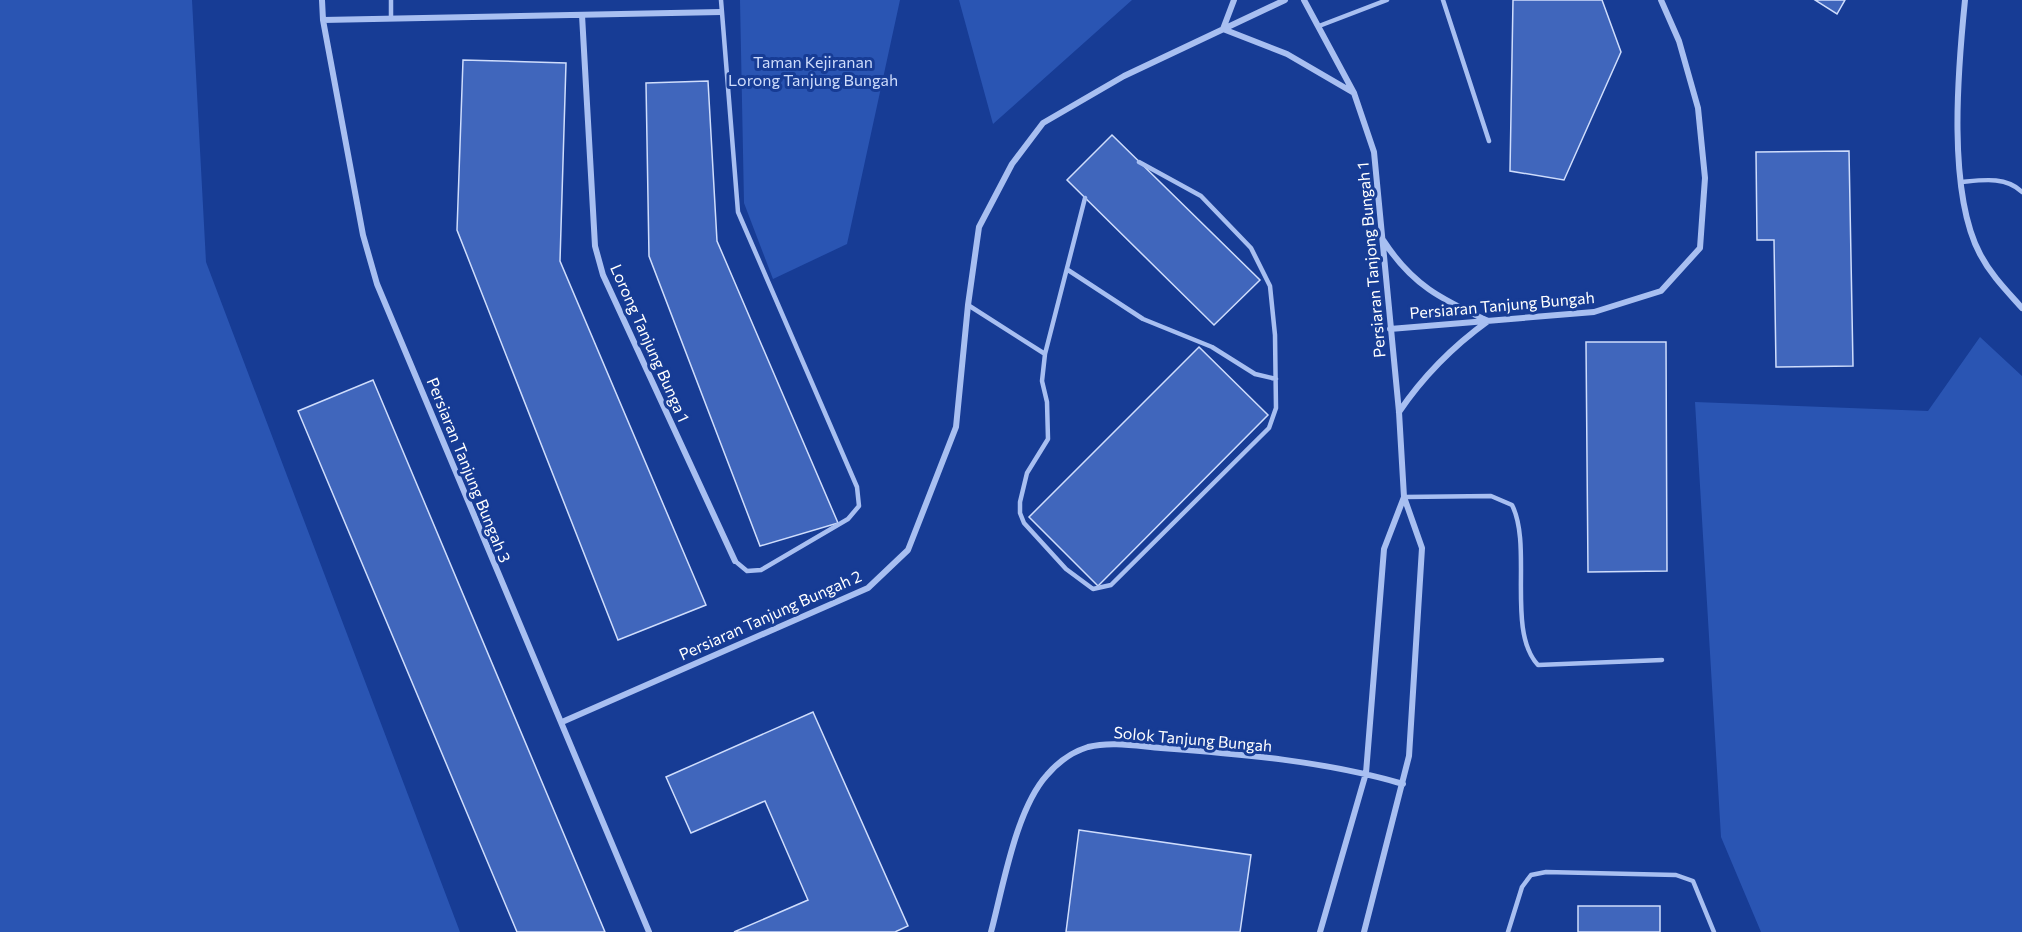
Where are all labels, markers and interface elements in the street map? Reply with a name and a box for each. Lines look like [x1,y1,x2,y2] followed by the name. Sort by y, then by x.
[728,52,898,89] park label: Taman Kejiranan Lorong Tanjung Bungah
[1352,161,1389,359] street label: Persiaran Tanjong Bungah 1
[607,261,694,425] street label: Lorong Tanjung Bunga 1
[1409,287,1595,322] street label: Persiaran Tanjung Bungah
[424,374,515,565] street label: Persiaran Tanjung Bungah 3
[676,566,864,663] street label: Persiaran Tanjung Bungah 2
[1113,722,1273,755] street label: Solok Tanjung Bungah

